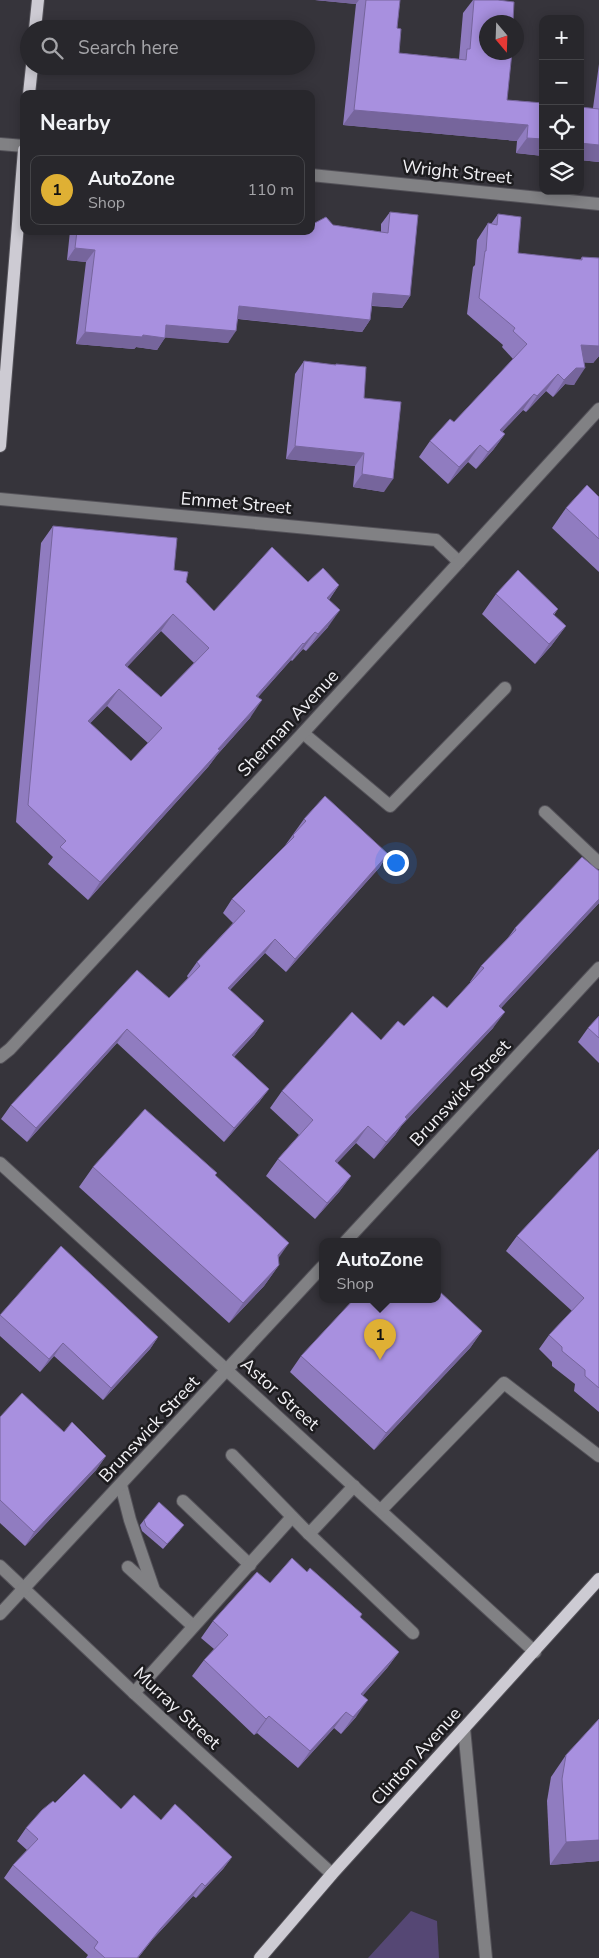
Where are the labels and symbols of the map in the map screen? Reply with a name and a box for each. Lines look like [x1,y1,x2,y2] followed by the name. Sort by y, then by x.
[479,15,524,60] north arrow
[401,154,514,190] street label: Wright Street
[180,486,293,520] street label: Emmet Street
[232,664,344,782] street label: Sherman Avenue
[383,850,409,876] your location
[404,1034,516,1152] street label: Brunswick Street
[364,1319,396,1360] pin: 1
[236,1352,325,1436] street label: Astor Street
[93,1370,205,1488] street label: Brunswick Street
[128,1661,226,1755] street label: Murray Street
[366,1702,466,1810] street label: Clinton Avenue

